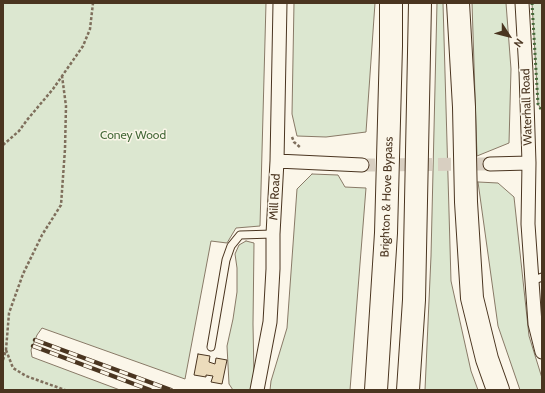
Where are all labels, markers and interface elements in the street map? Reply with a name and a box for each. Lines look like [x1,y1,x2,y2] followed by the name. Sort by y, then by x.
[489,16,529,56] north arrow
[511,36,527,50] text: N
[518,68,536,146] street label: Waterhall Road
[100,128,166,142] park label: Coney Wood
[378,136,396,258] street label: Brighton & Hove Bypass
[267,173,283,221] street label: Mill Road

